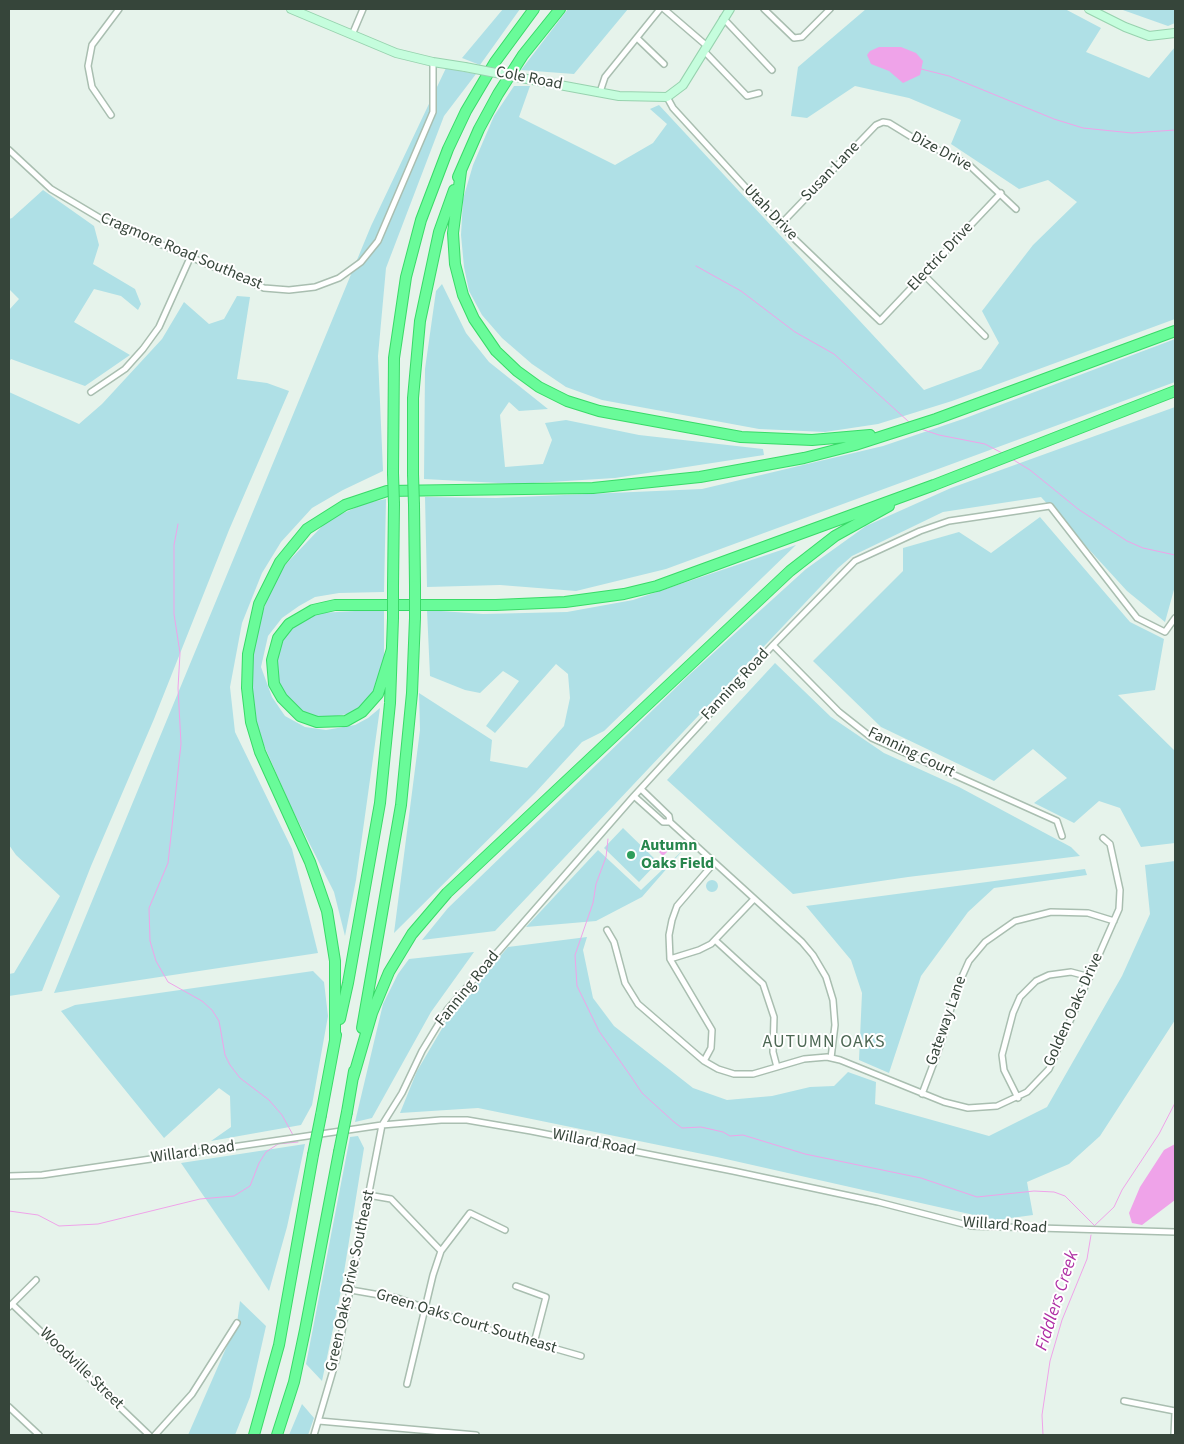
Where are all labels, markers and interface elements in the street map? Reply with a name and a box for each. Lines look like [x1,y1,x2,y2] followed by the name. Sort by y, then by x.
[494,63,564,95] street label: Cole Road
[907,128,975,176] street label: Dize Drive
[798,138,864,206] street label: Susan Lane
[739,181,801,245] street label: Utah Drive
[97,209,265,295] street label: Cragmore Road Southeast
[904,218,978,296] street label: Electric Drive
[698,645,774,725] street label: Fanning Road
[864,724,958,782] street label: Fanning Court
[641,836,714,874] place label: Autumn Oaks Field
[625,849,637,861] marker: Autumn Oaks Field
[432,948,504,1030] street label: Fanning Road
[1040,950,1108,1070] street label: Golden Oaks Drive
[923,974,971,1068] street label: Gateway Lane
[761,1032,887,1054] district label: AUTUMN OAKS
[551,1126,637,1160] street label: Willard Road
[150,1138,236,1168] street label: Willard Road
[322,1188,380,1374] street label: Green Oaks Drive Southeast
[962,1213,1048,1239] street label: Willard Road
[1032,1248,1084,1354] water label: Fiddlers Creek
[373,1285,559,1359] street label: Green Oaks Court Southeast
[35,1324,127,1414] street label: Woodville Street

